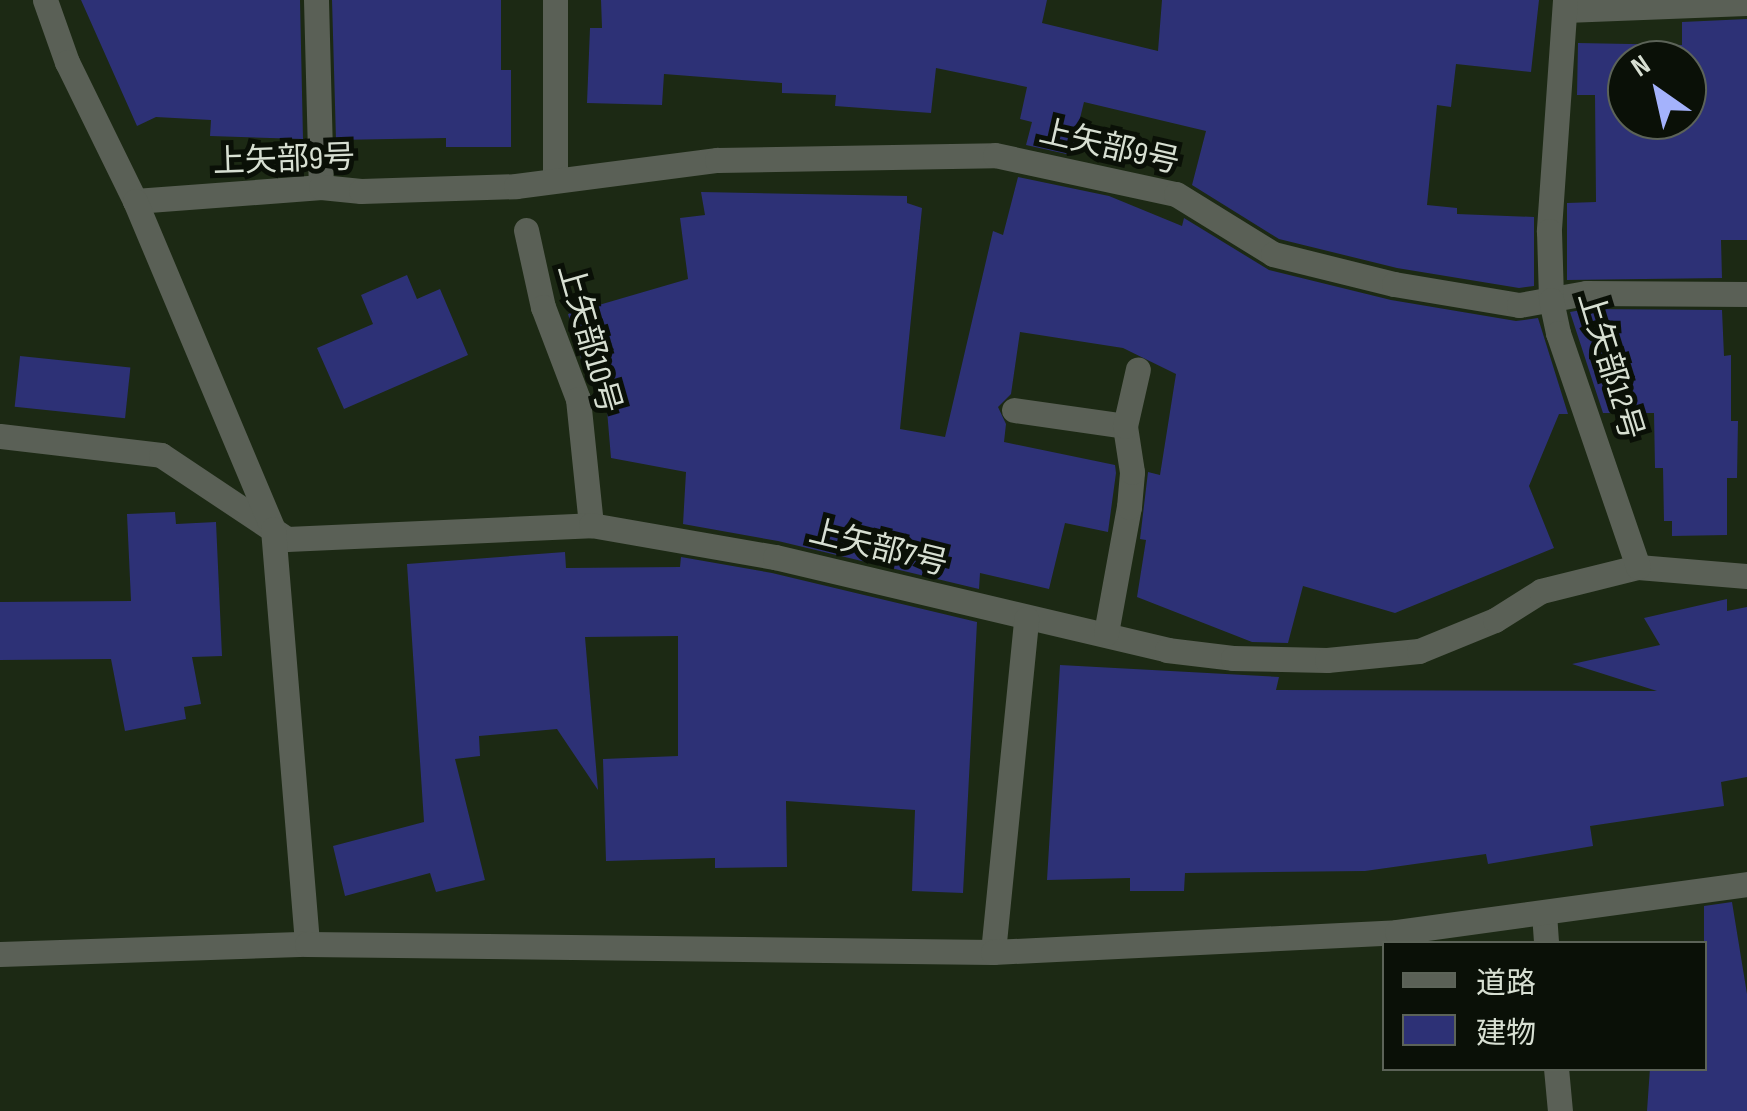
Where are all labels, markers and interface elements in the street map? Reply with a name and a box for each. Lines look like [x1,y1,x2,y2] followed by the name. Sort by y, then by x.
[1607,40,1707,140] north arrow
[1626,49,1656,84] text: N
[1035,113,1183,183] street label: 上矢部9号
[212,139,356,183] street label: 上矢部9号
[548,260,628,418] street label: 上矢部10号
[1568,287,1650,445] street label: 上矢部12号
[805,513,951,585] street label: 上矢部7号
[1382,941,1707,1071] legend
[1476,966,1536,1002] text: 道路
[1476,1016,1536,1052] text: 建物

